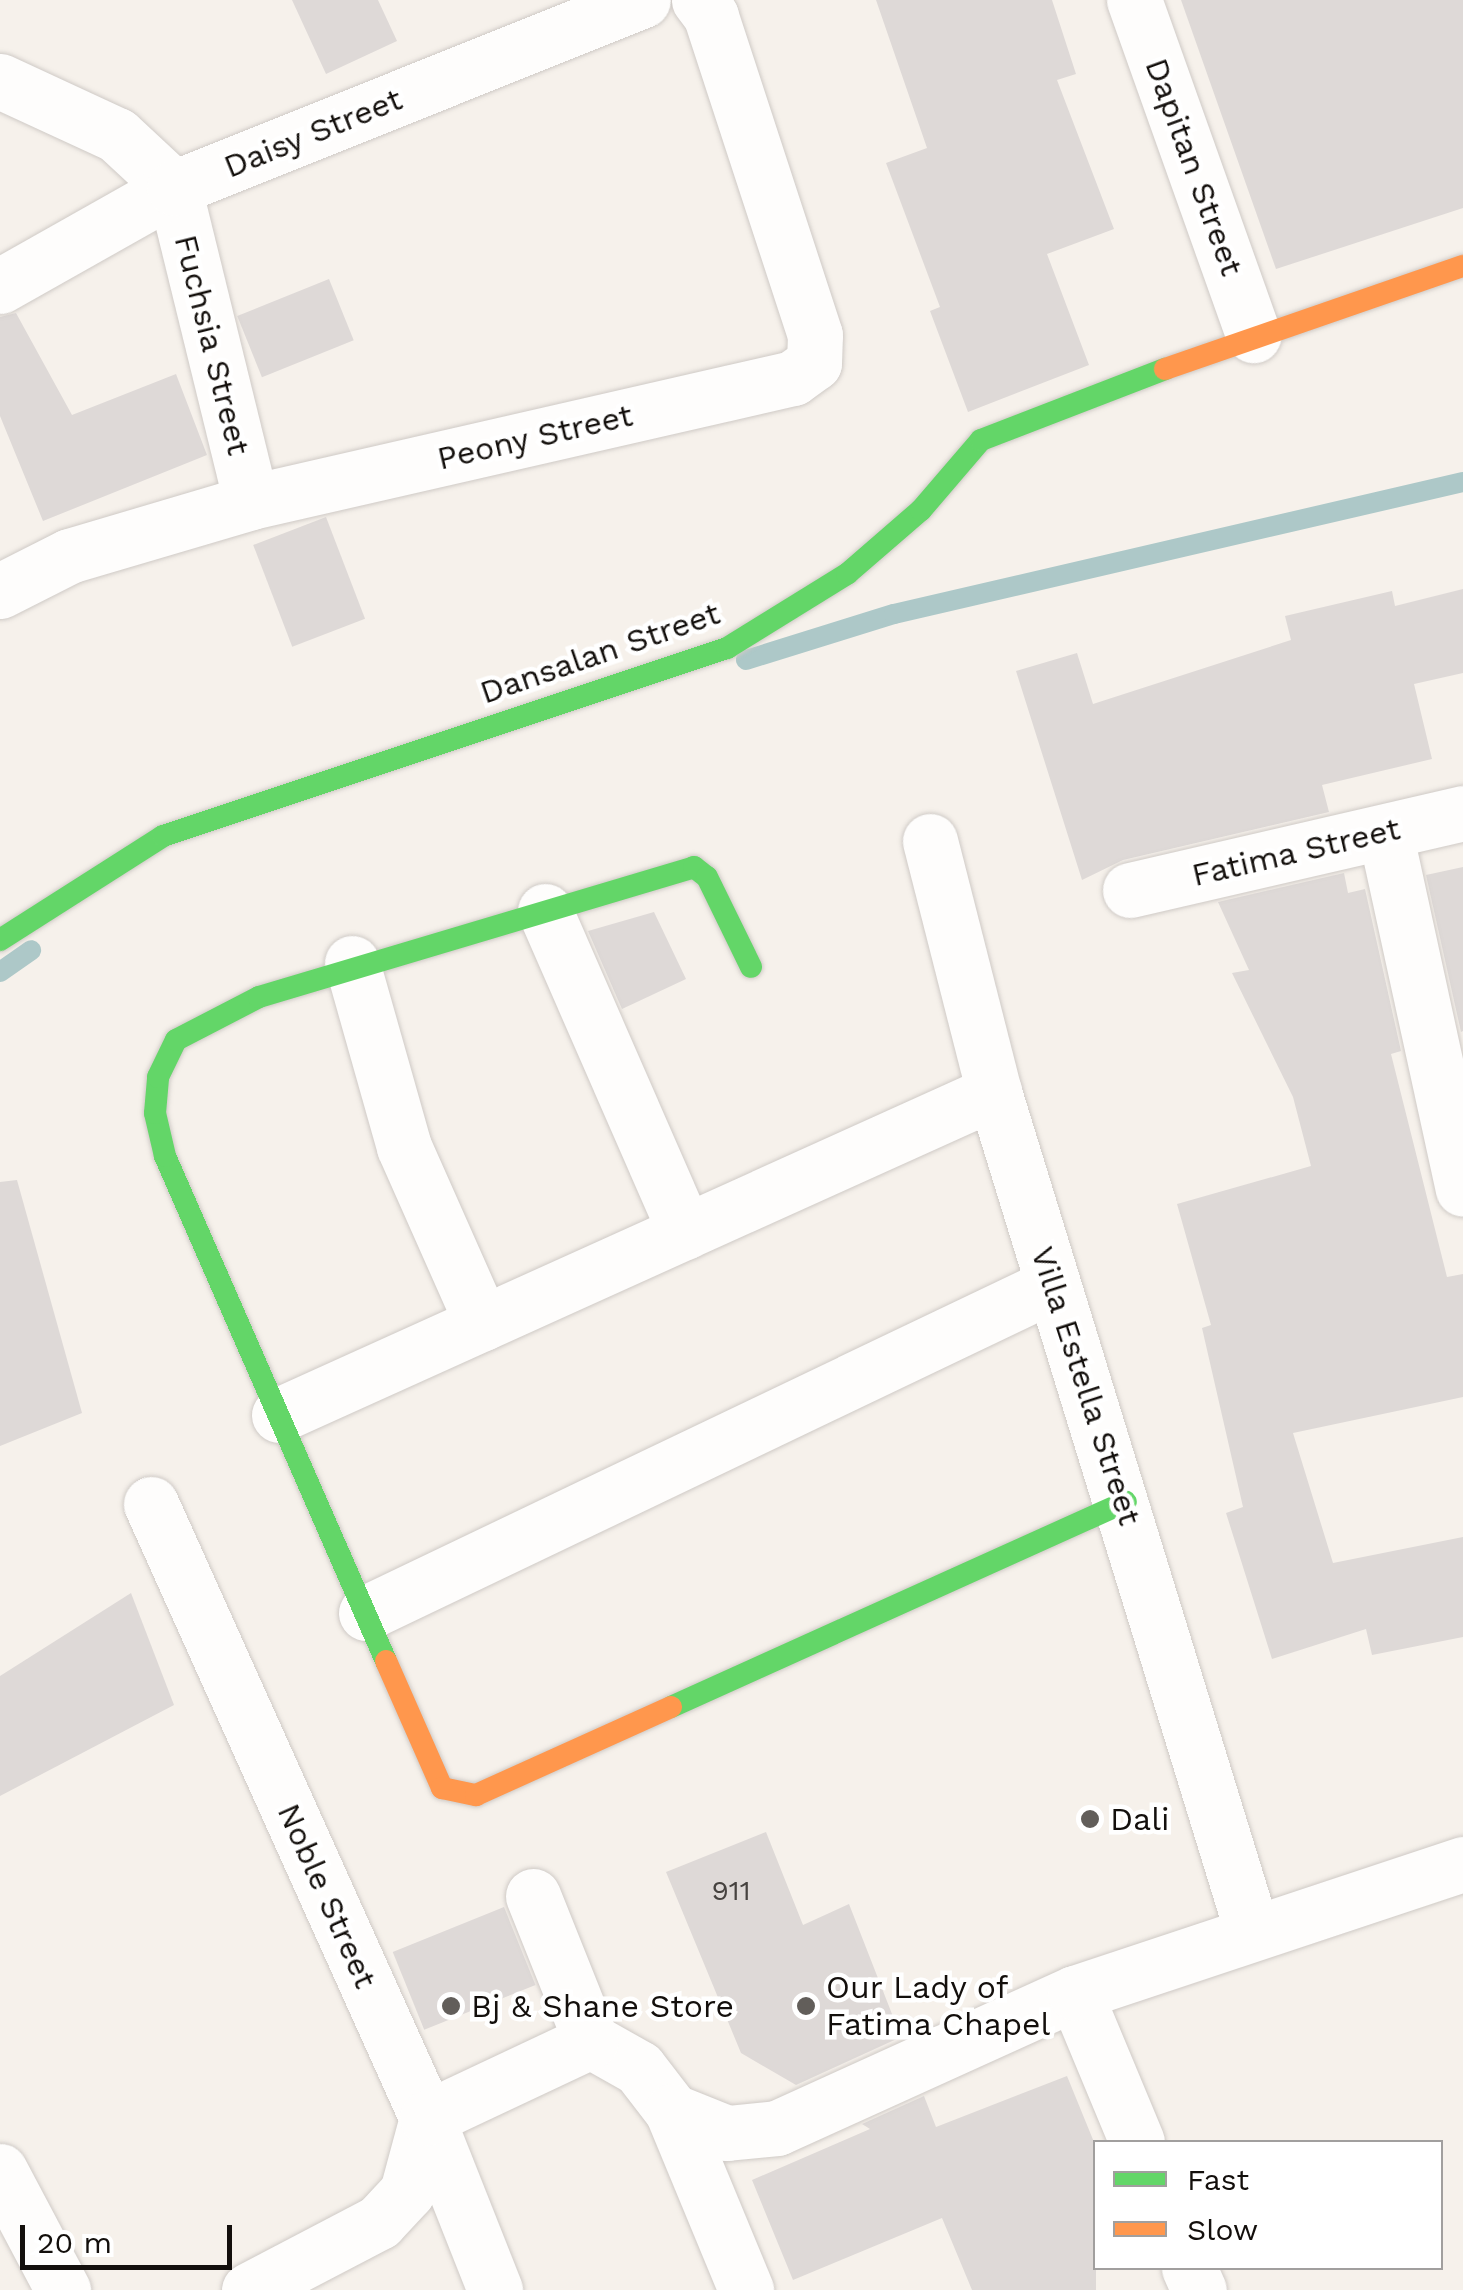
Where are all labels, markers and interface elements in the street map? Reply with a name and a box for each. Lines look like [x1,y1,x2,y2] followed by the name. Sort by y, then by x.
[1137,53,1251,281] street label: Dapitan Street
[218,80,408,186] street label: Daisy Street
[166,231,258,459] street label: Fuchsia Street
[433,396,637,478] street label: Peony Street
[475,594,725,712] street label: Dansalan Street
[1188,809,1404,895] street label: Fatima Street
[1023,1241,1149,1531] street label: Villa Estella Street
[269,1798,385,1994] street label: Noble Street
[1110,1800,1169,1838] place label: Dali
[1079,1808,1101,1830] marker: Dali
[711,1874,751,1908] house number: 911
[826,1969,1051,2044] place label: Our Lady of Fatima Chapel
[471,1987,734,2025] place label: Bj & Shane Store
[440,1995,462,2017] marker: Bj & Shane Store
[795,1995,817,2017] marker: Our Lady of Fatima Chapel
[1093,2140,1443,2270] legend
[1187,2162,1249,2197] text: Fast
[25,2205,238,2267] scale bar
[1187,2212,1258,2247] text: Slow
[37,2225,112,2260] text: 20 m

